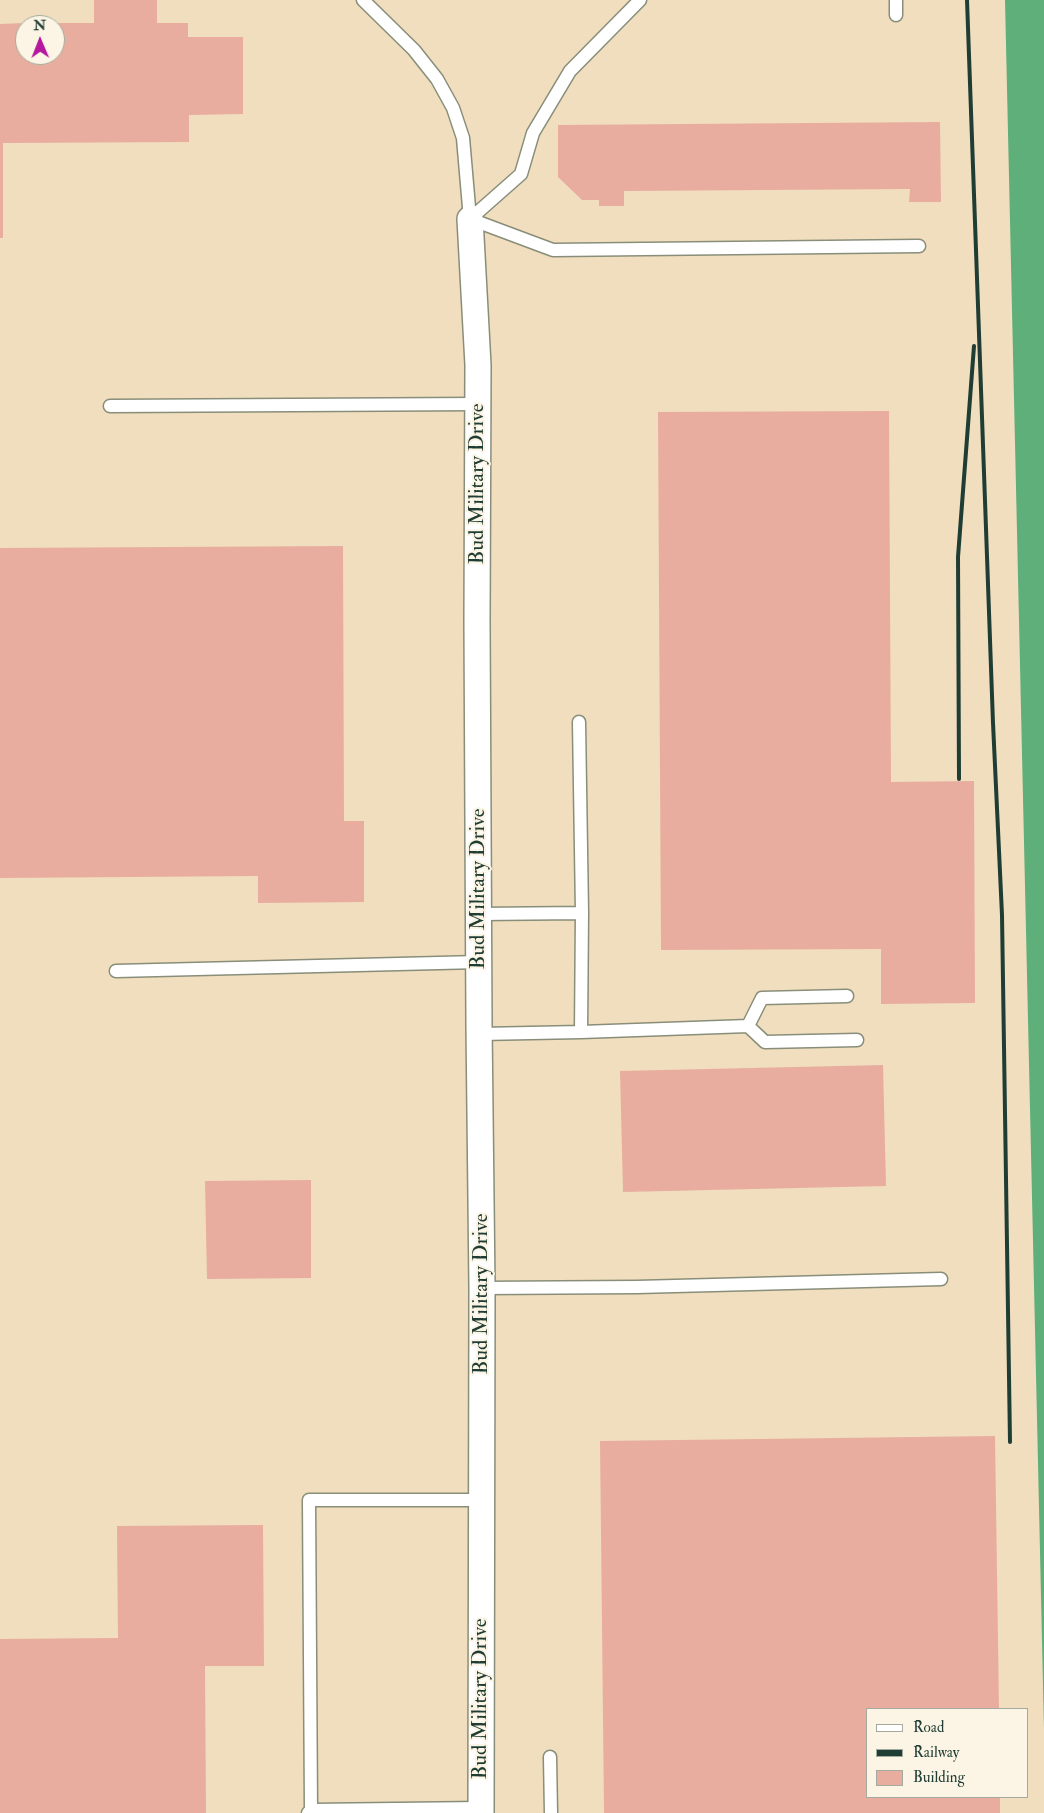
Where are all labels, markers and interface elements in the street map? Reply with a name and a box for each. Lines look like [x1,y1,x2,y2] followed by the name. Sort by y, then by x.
[15,15,65,65] north arrow
[33,17,46,34] text: N
[465,403,491,565] street label: Bud Military Drive
[466,808,492,970] street label: Bud Military Drive
[469,1213,495,1375] street label: Bud Military Drive
[468,1618,494,1780] street label: Bud Military Drive
[866,1708,1029,1798] legend
[913,1718,944,1737] text: Road
[913,1743,959,1762] text: Railway
[913,1768,965,1787] text: Building

